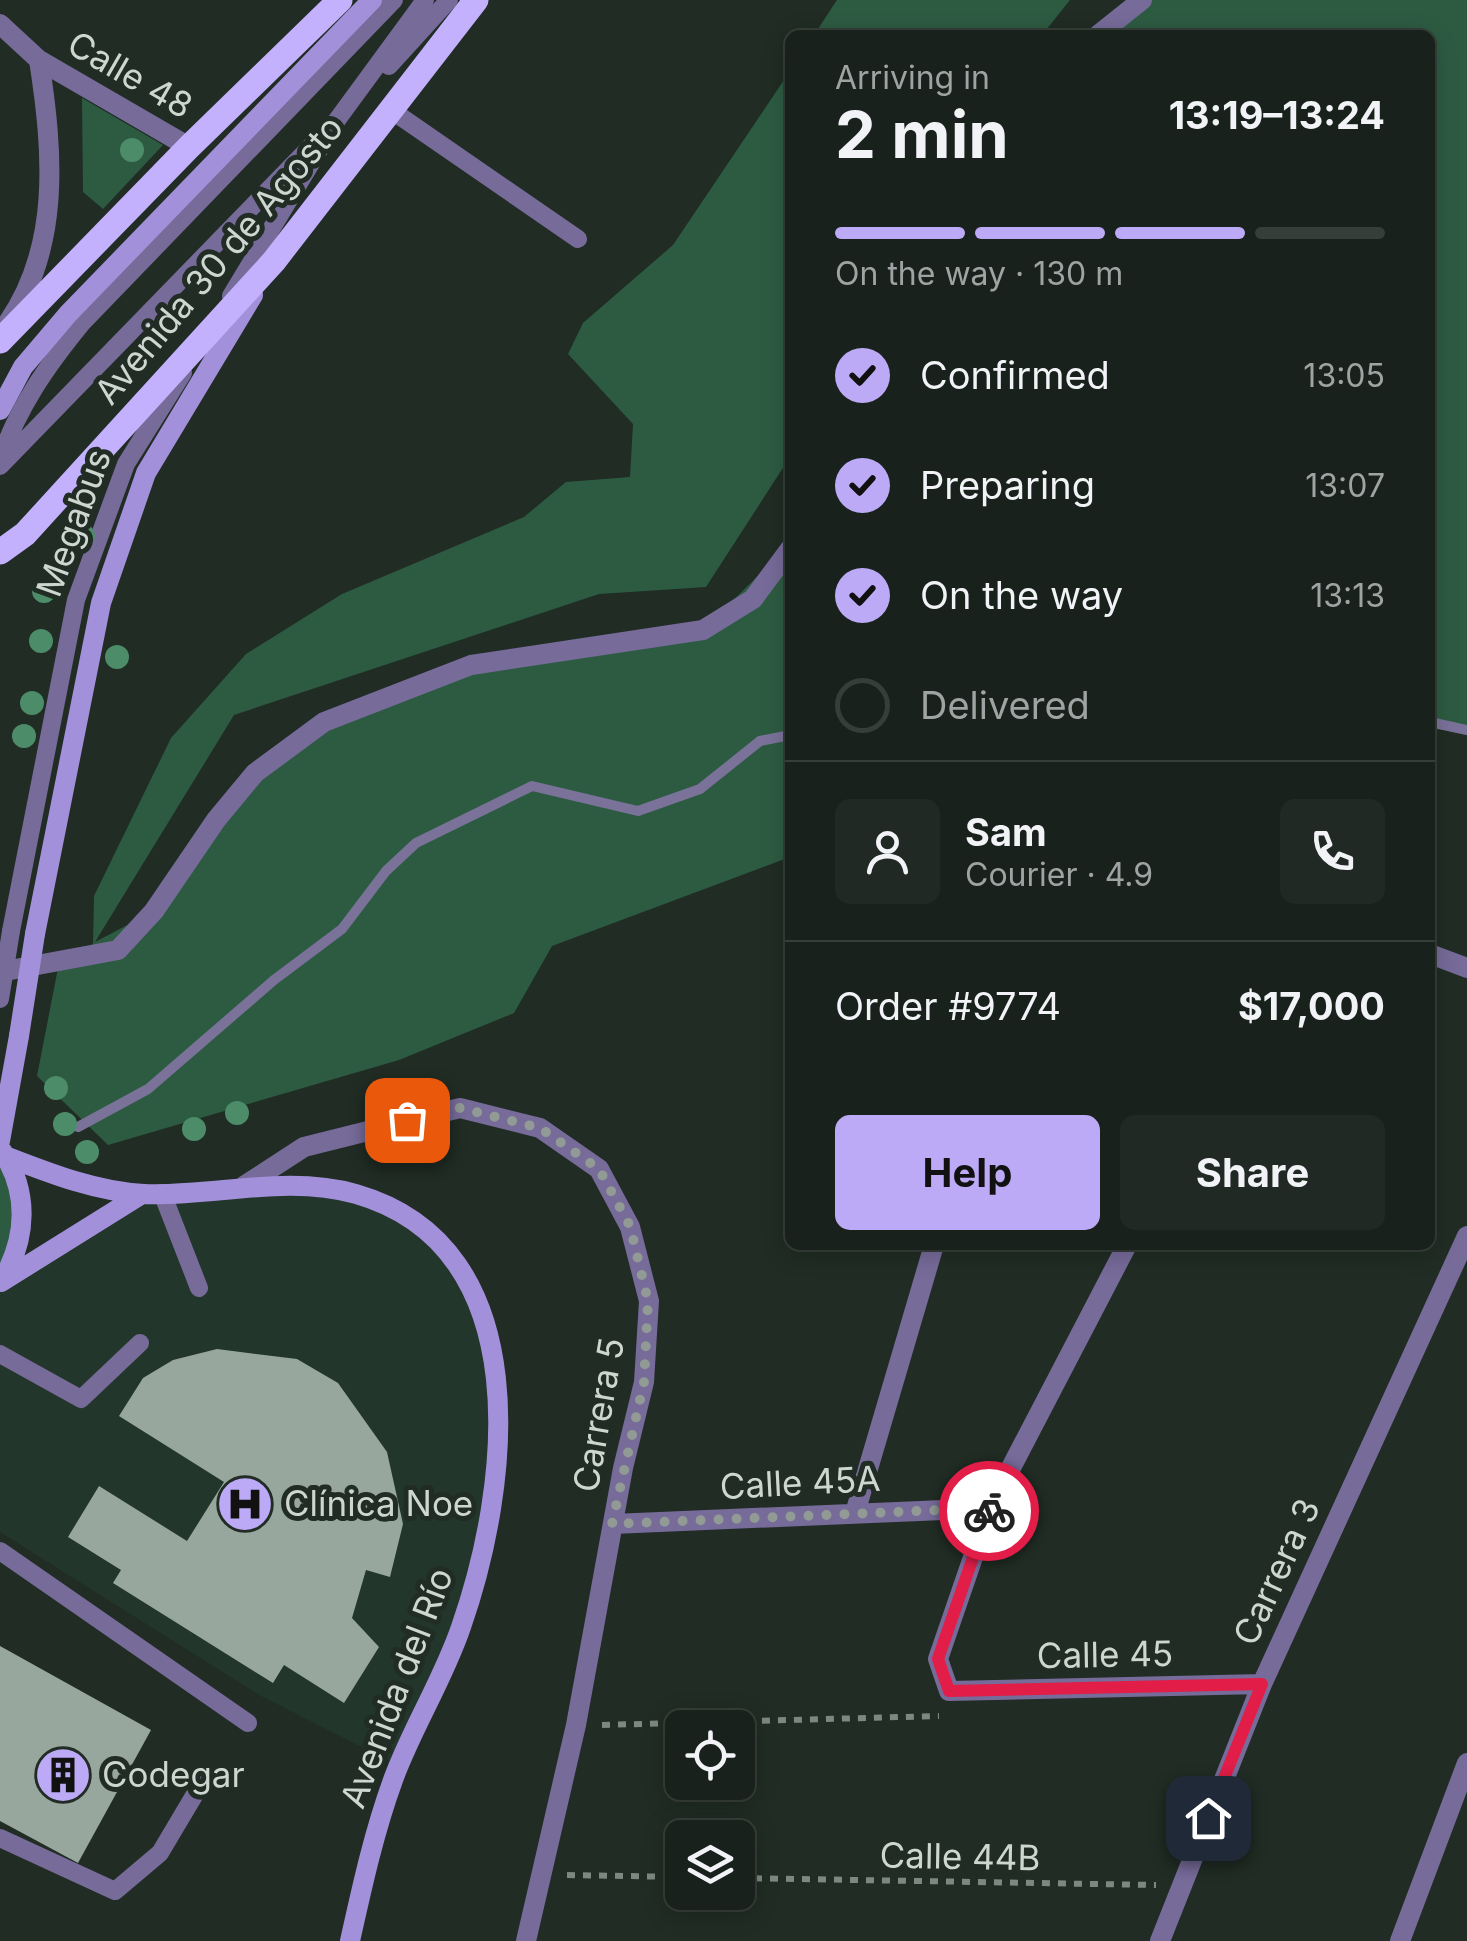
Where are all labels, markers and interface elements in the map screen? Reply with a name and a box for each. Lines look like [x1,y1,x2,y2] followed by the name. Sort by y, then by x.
[61,22,200,126] street label: Calle 48
[835,58,990,97] text: Arriving in
[1169,92,1385,138] text: 13:19–13:24
[835,95,1009,174] text: 2 min
[85,107,351,412] street label: Avenida 30 de Agosto
[835,254,1123,293] text: On the way · 130 m
[835,348,890,403] icon: check
[920,352,1110,398] text: Confirmed
[1303,356,1385,395] text: 13:05
[27,443,119,602] street label: Megabus
[835,458,890,513] icon: check
[920,462,1095,508] text: Preparing
[1305,466,1385,505] text: 13:07
[835,568,890,623] icon: check
[920,572,1123,618] text: On the way
[1310,576,1385,615] text: 13:13
[920,682,1090,728] text: Delivered
[835,799,940,904] button: person
[1280,799,1385,904] button: phone
[965,809,1047,855] text: Sam
[965,855,1153,894] text: Courier · 4.9
[835,983,1061,1029] text: Order #9774
[1238,983,1385,1029] text: $17,000
[365,1078,450,1163] pin
[380,1093,435,1148] icon: bag
[835,1115,1100,1230] button: Help
[1120,1115,1385,1230] button: Share
[564,1334,632,1495] street label: Carrera 5
[719,1457,881,1507] street label: Calle 45A
[939,1461,1039,1561] courier
[215,1474,275,1534] hospital icon: Clínica Noe
[284,1482,473,1524] place label: Clínica Noe
[962,1484,1017,1539] icon: bike
[1224,1492,1328,1651] street label: Carrera 3
[331,1562,461,1813] street label: Avenida del Río
[1036,1632,1173,1676] street label: Calle 45
[665,1710,755,1910] map controls
[665,1710,755,1800] button: locate
[33,1745,93,1805] building icon: Codegar
[102,1753,245,1795] place label: Codegar
[1166,1776,1251,1861] pin
[1181,1791,1236,1846] icon: home
[665,1820,755,1910] button: layers
[879,1834,1041,1878] street label: Calle 44B

